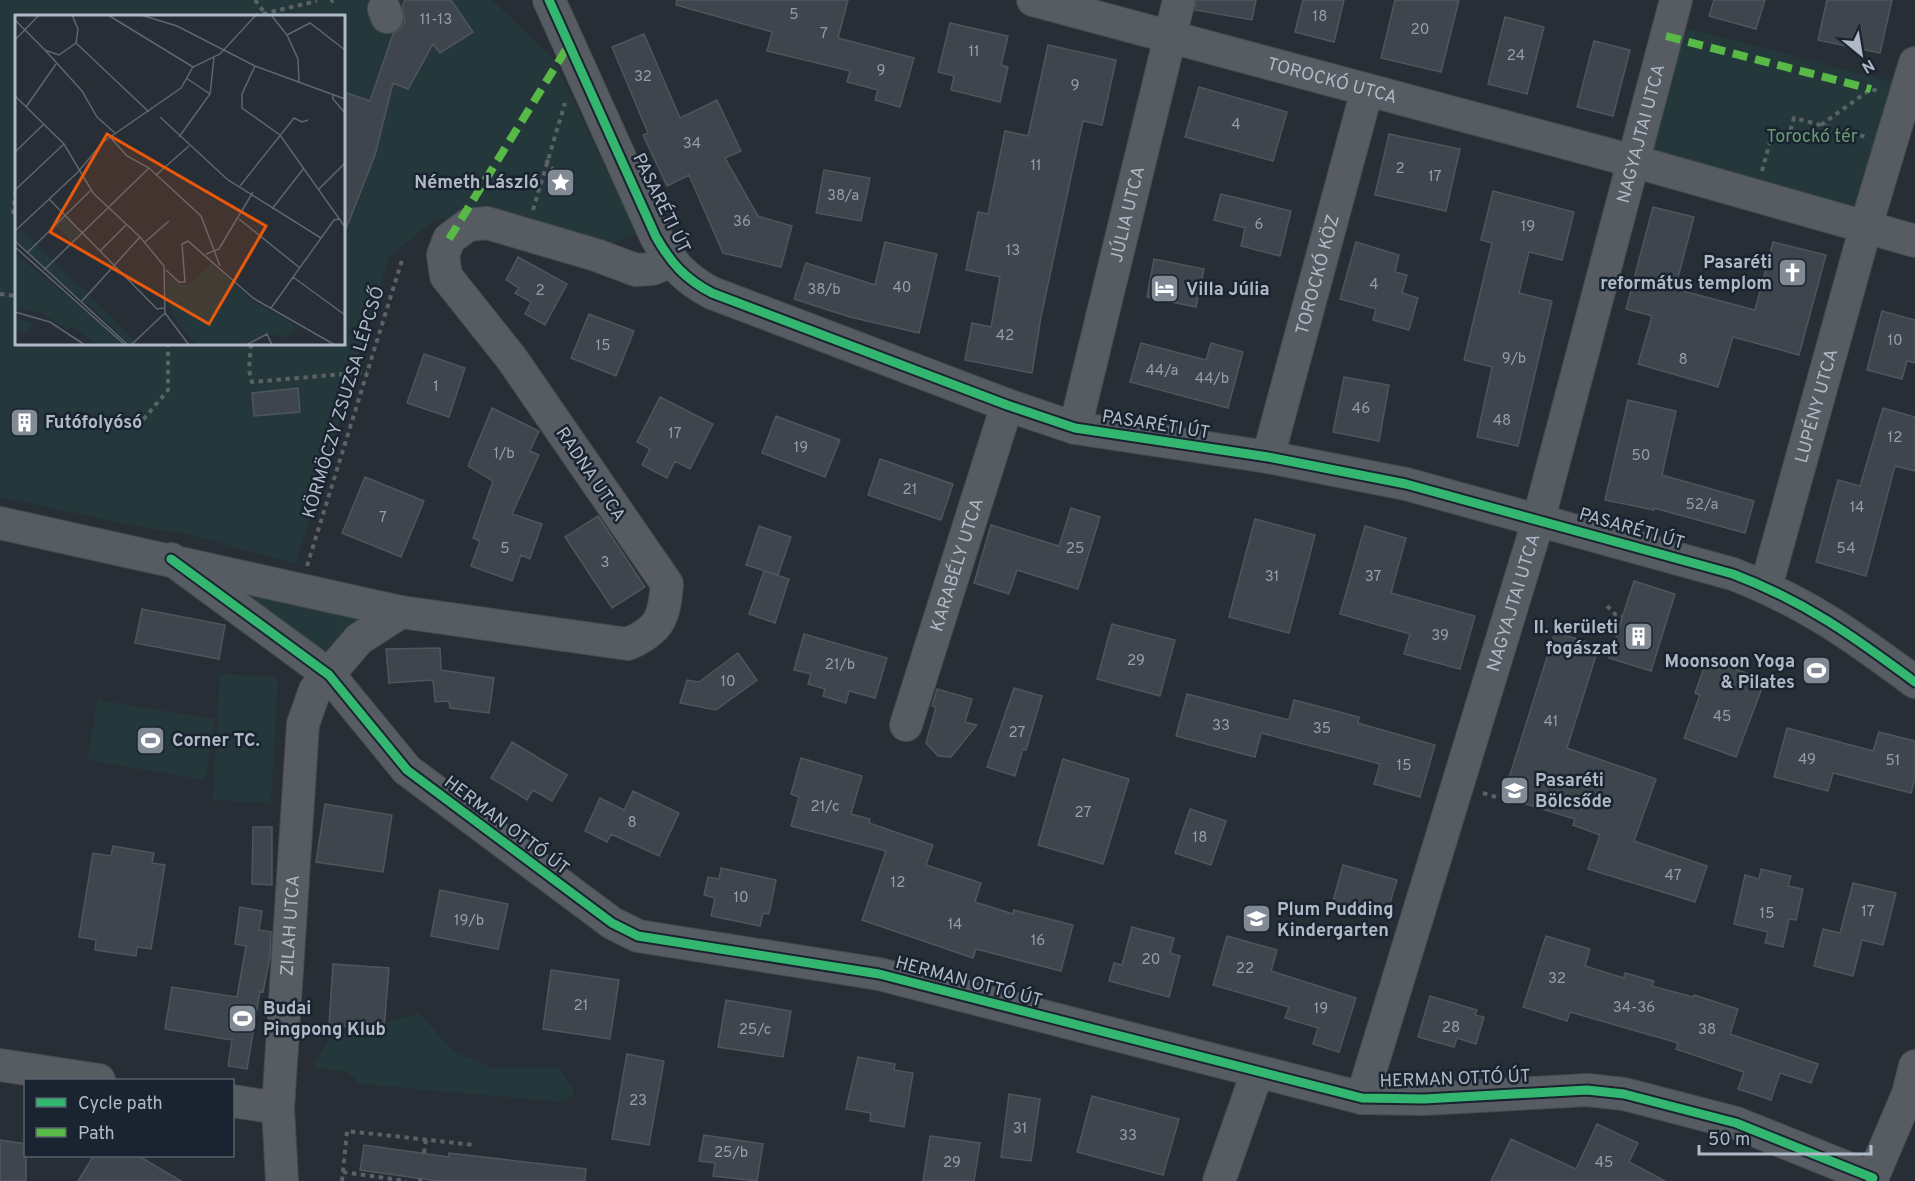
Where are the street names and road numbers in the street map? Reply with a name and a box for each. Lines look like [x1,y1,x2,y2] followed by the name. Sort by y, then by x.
[1265,53,1400,110] street label: TOROCKÓ UTCA
[1613,62,1672,206] street label: NAGYAJTAI UTCA
[626,149,697,258] street label: PASARÉTI ÚT
[1106,164,1151,265] street label: JÚLIA UTCA
[1291,212,1346,338] street label: TOROCKÓ KÖZ
[296,283,391,521] street label: KÖRMÖCZY ZSUZSA LÉPCSŐ
[1791,347,1844,466] street label: LUPÉNY UTCA
[1100,404,1212,445] street label: PASARÉTI ÚT
[550,423,630,527] street label: RADNA UTCA
[926,496,990,635] street label: KARABÉLY UTCA
[1576,501,1688,555] street label: PASARÉTI ÚT
[1483,531,1547,675] street label: NAGYAJTAI UTCA
[439,770,575,881] street label: HERMAN OTTÓ ÚT
[277,874,306,977] street label: ZILAH UTCA
[893,950,1045,1013] street label: HERMAN OTTÓ ÚT
[1379,1063,1531,1094] street label: HERMAN OTTÓ ÚT

